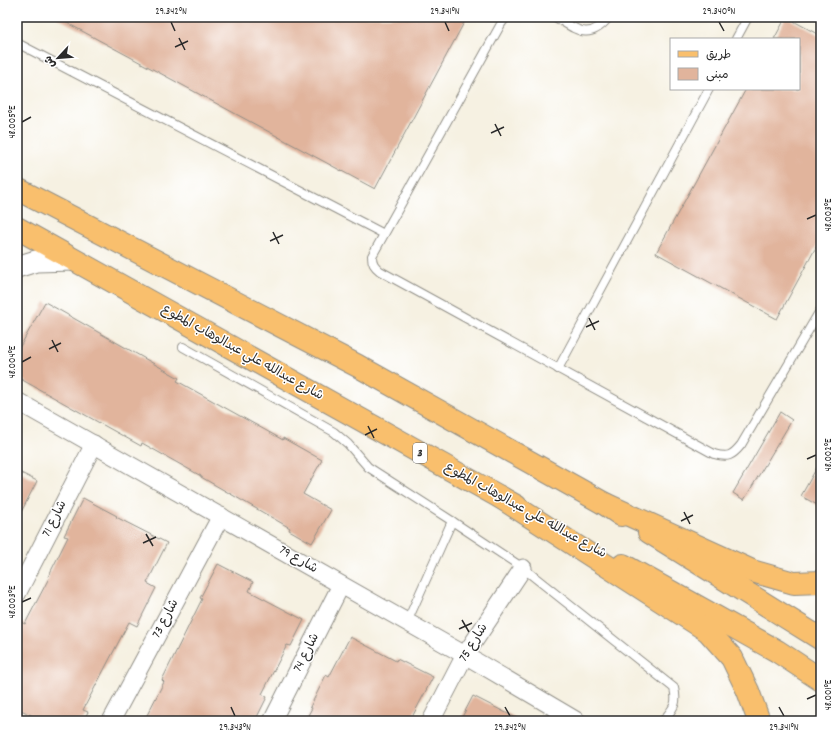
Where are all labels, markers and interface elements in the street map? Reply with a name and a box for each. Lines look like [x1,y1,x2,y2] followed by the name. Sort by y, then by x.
[155,5,187,19] text: 29.342°N
[430,5,460,19] text: 29.341°N
[703,5,735,19] text: 29.340°N
[38,38,78,78] north arrow
[670,38,800,90] legend
[706,47,731,64] text: طريق
[41,53,61,70] text: ش
[706,67,729,84] text: مبنى
[6,105,20,139] text: 48.005°E
[822,198,836,231] text: 48.003°E
[157,300,327,406] street label: شارع عبدالله علي عبدالوهاب المطوع
[6,345,20,378] text: 48.004°E
[822,438,836,471] text: 48.002°E
[413,443,427,463] road number: 3
[440,458,610,564] street label: شارع عبدالله علي عبدالوهاب المطوع
[38,497,72,541] street label: شارع 71
[275,541,321,579] street label: شارع 79
[6,585,20,618] text: 48.003°E
[148,596,184,642] street label: شارع 73
[455,620,493,666] street label: شارع 75
[289,630,325,676] street label: شارع 74
[822,679,836,710] text: 48.001°E
[219,721,251,735] text: 29.343°N
[494,721,526,735] text: 29.342°N
[769,721,799,735] text: 29.341°N

